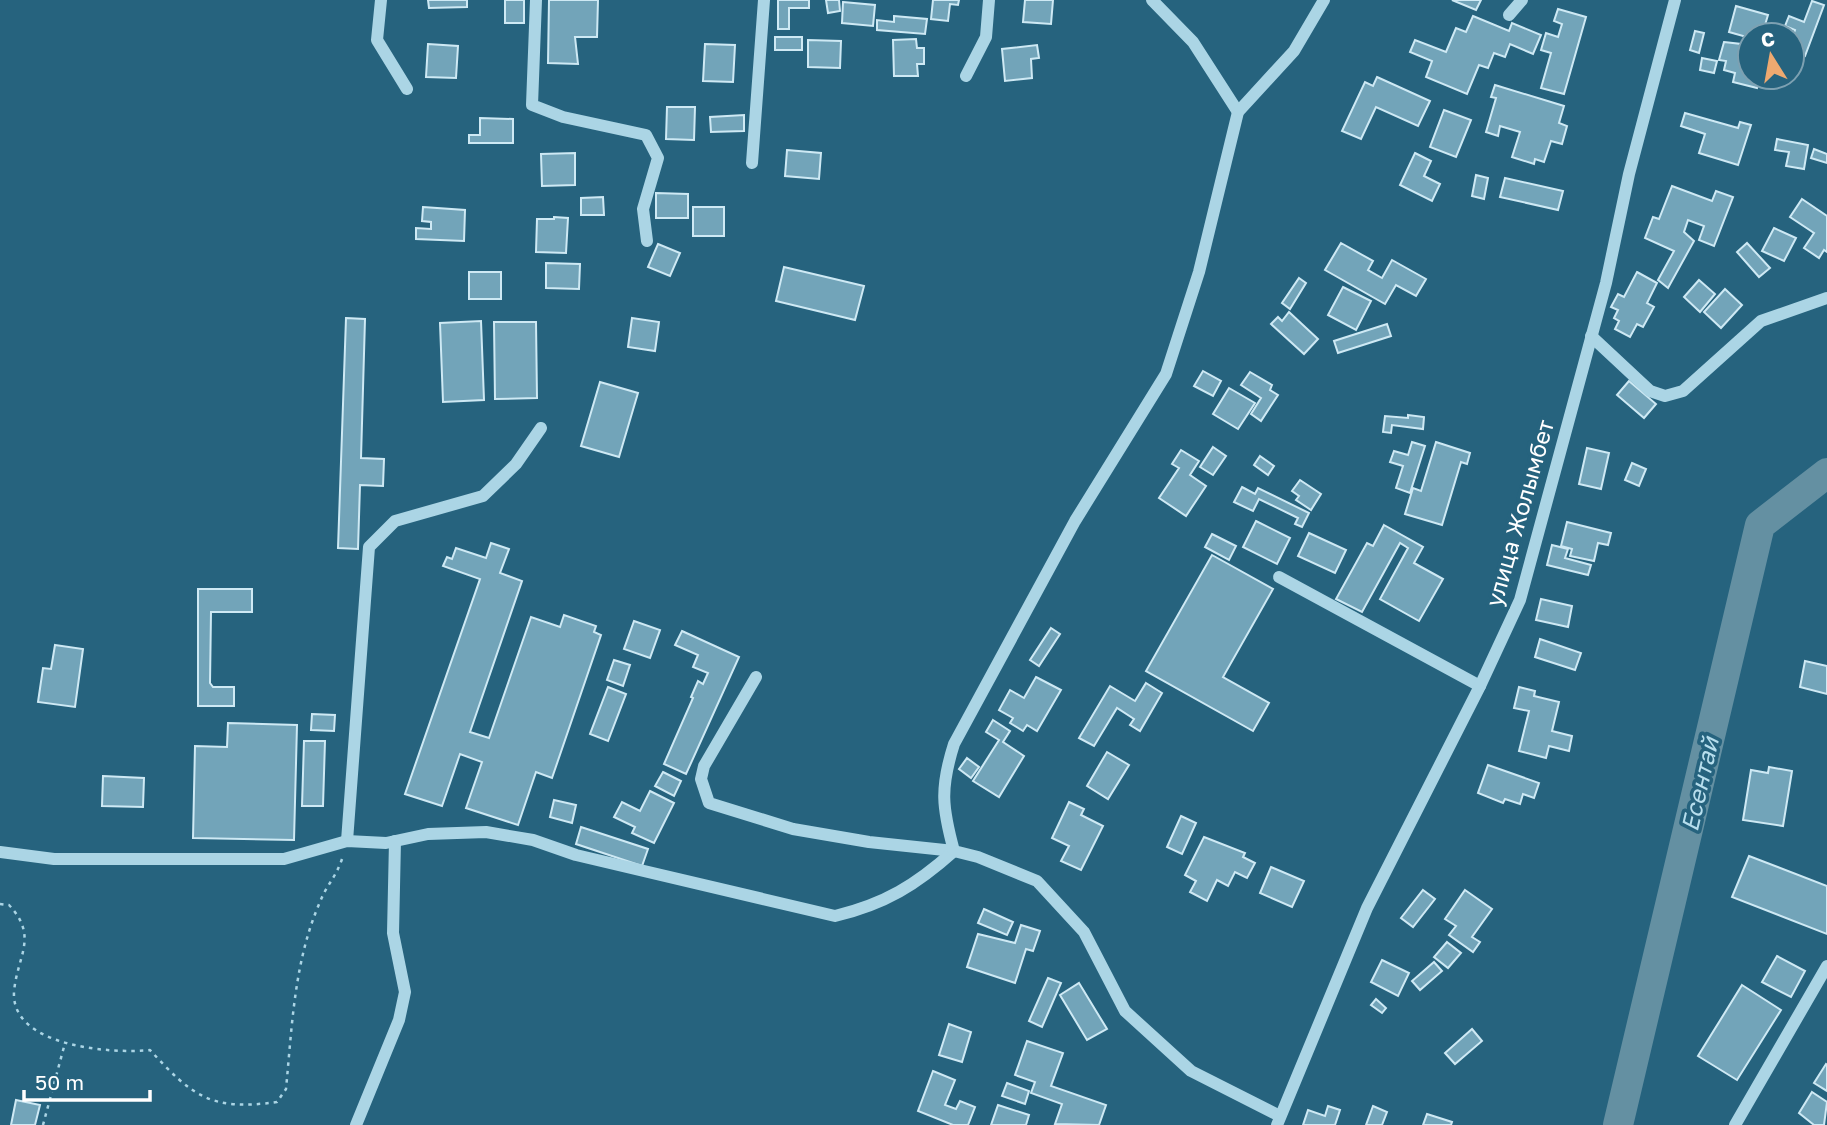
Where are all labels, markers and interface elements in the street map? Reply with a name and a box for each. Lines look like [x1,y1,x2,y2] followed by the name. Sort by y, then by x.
[1736,21,1806,91] north arrow
[1759,26,1776,51] text: С
[1479,416,1559,610] street label: улица Жолымбет
[1674,733,1724,834] water label: Есентай
[24,1058,150,1102] scale bar
[35,1069,84,1095] text: 50 m

